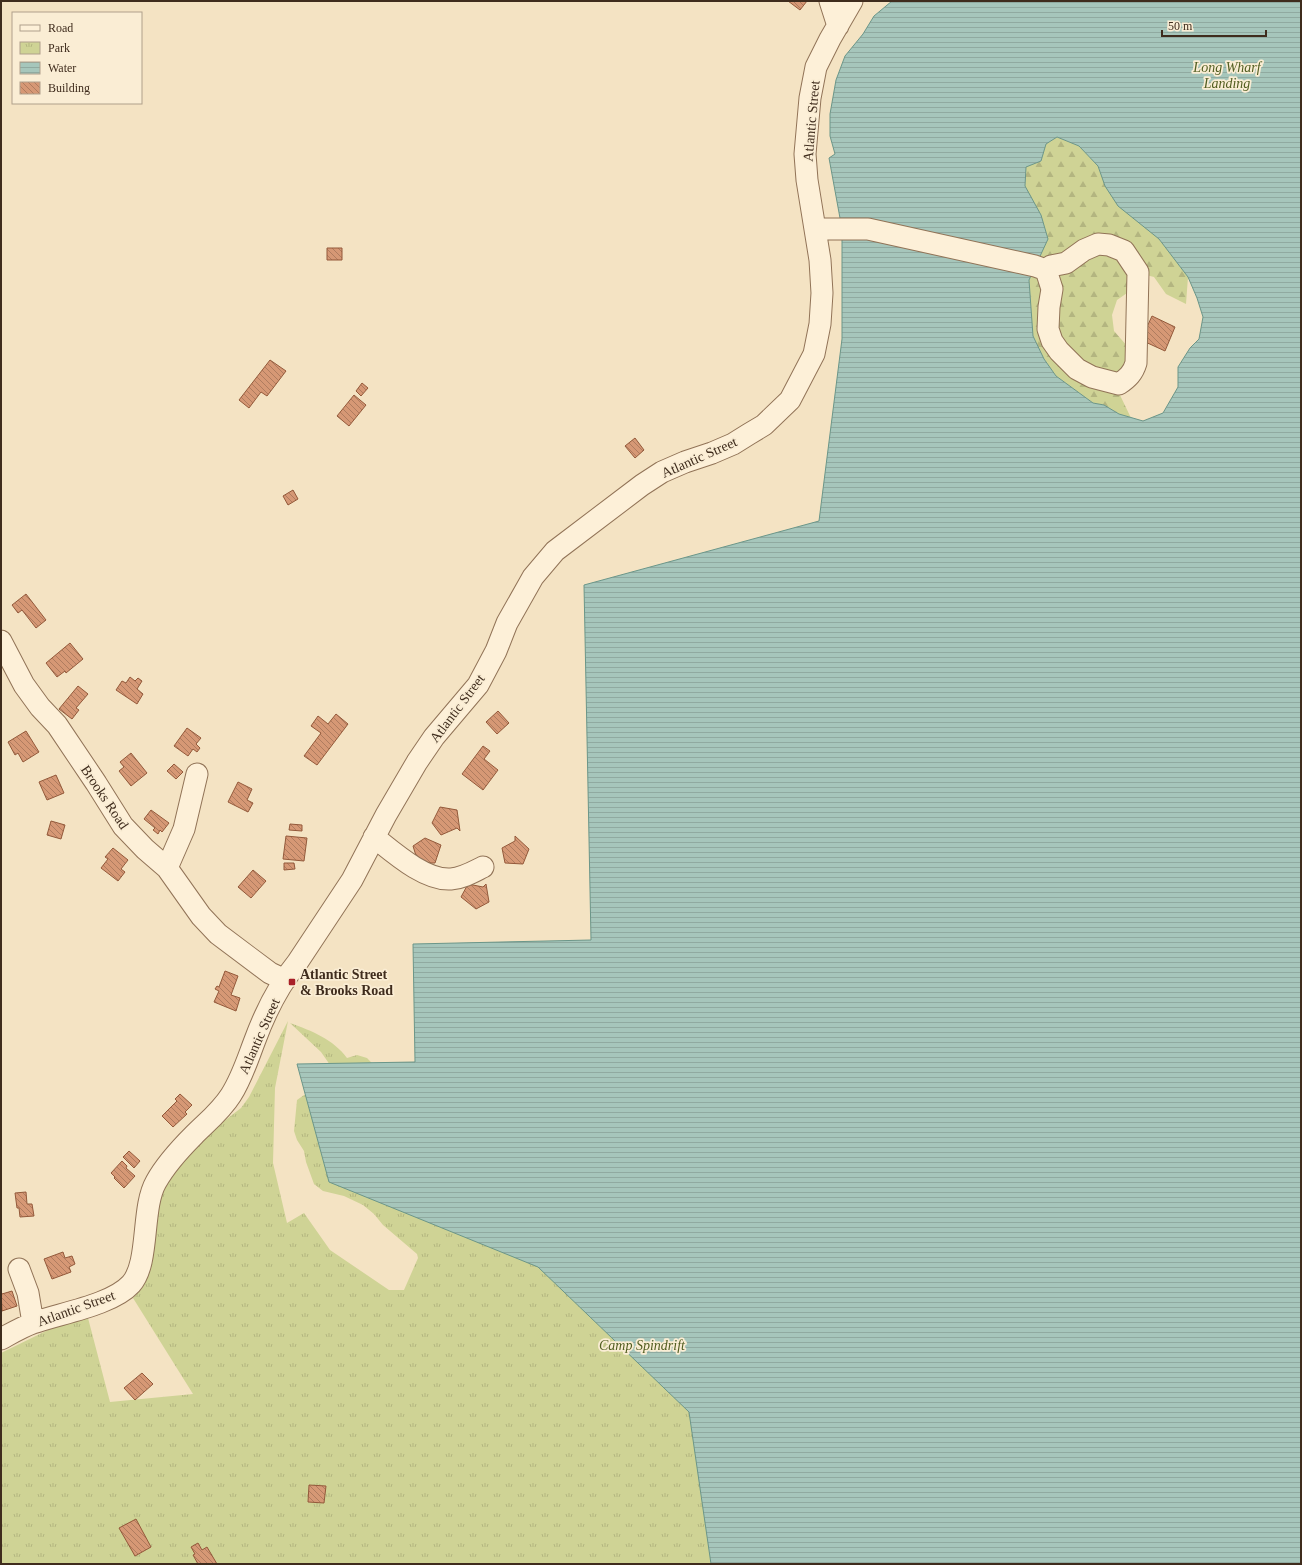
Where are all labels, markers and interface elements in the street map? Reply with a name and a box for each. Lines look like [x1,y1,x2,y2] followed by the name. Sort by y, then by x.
[12,12,142,104] legend
[1162,12,1266,38] scale bar
[1168,19,1193,33] text: 50 m
[48,21,73,35] text: Road
[48,41,70,55] text: Park
[1192,60,1263,91] park label: Long Wharf Landing
[48,61,76,75] text: Water
[800,80,823,162] street label: Atlantic Street
[48,81,90,95] text: Building
[659,434,739,481] street label: Atlantic Street
[427,671,488,745] street label: Atlantic Street
[78,763,131,832] street label: Brooks Road
[300,967,393,998] place label: Atlantic Street & Brooks Road
[287,977,297,987] marker: Atlantic Street & Brooks Road
[236,996,283,1076] street label: Atlantic Street
[35,1287,117,1329] street label: Atlantic Street
[599,1338,686,1353] park label: Camp Spindrift

